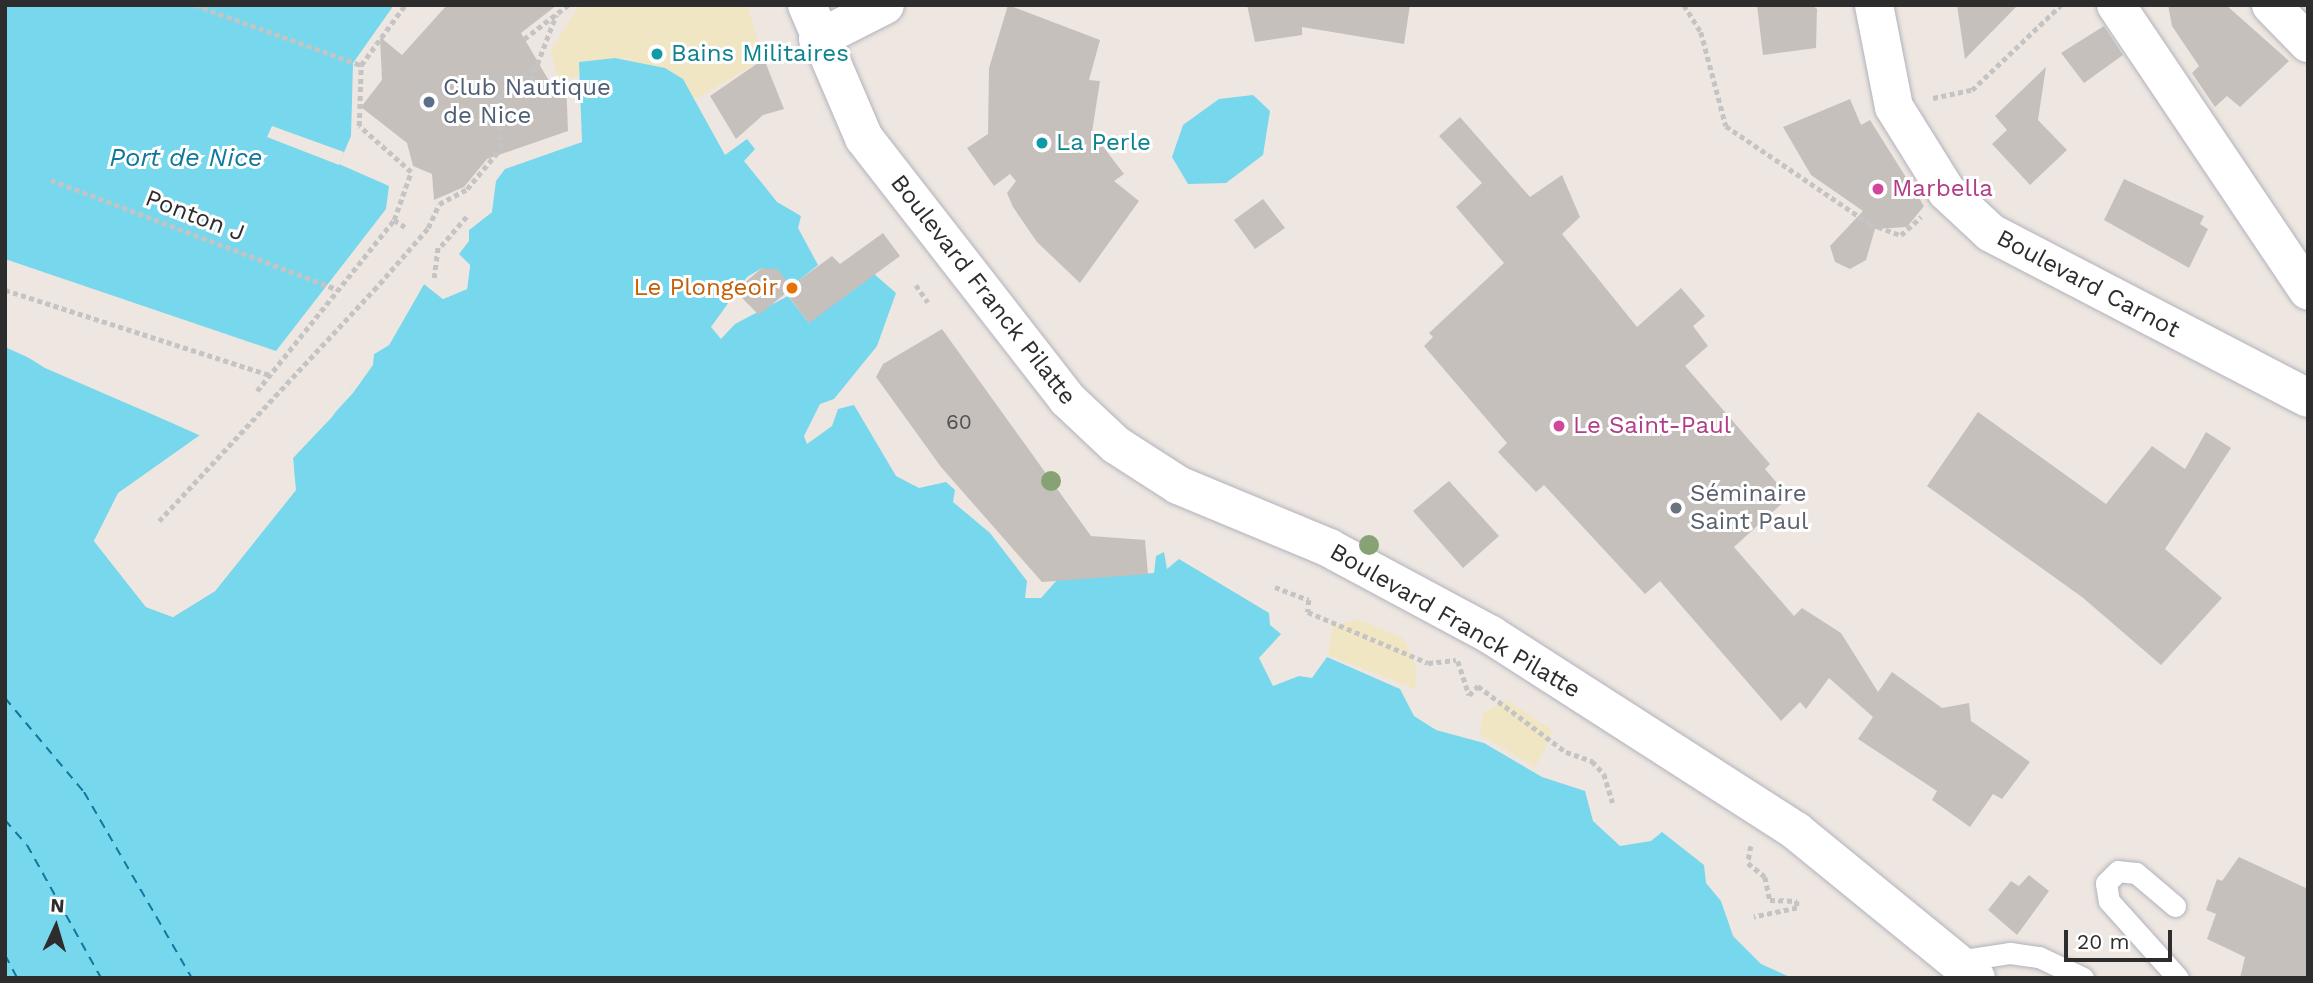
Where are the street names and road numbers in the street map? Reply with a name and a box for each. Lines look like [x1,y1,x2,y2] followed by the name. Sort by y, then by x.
[884,169,1082,411] street label: Boulevard Franck Pilatte
[141,184,249,248] street label: Ponton J
[1992,224,2184,344] street label: Boulevard Carnot
[1324,537,1586,705] street label: Boulevard Franck Pilatte

